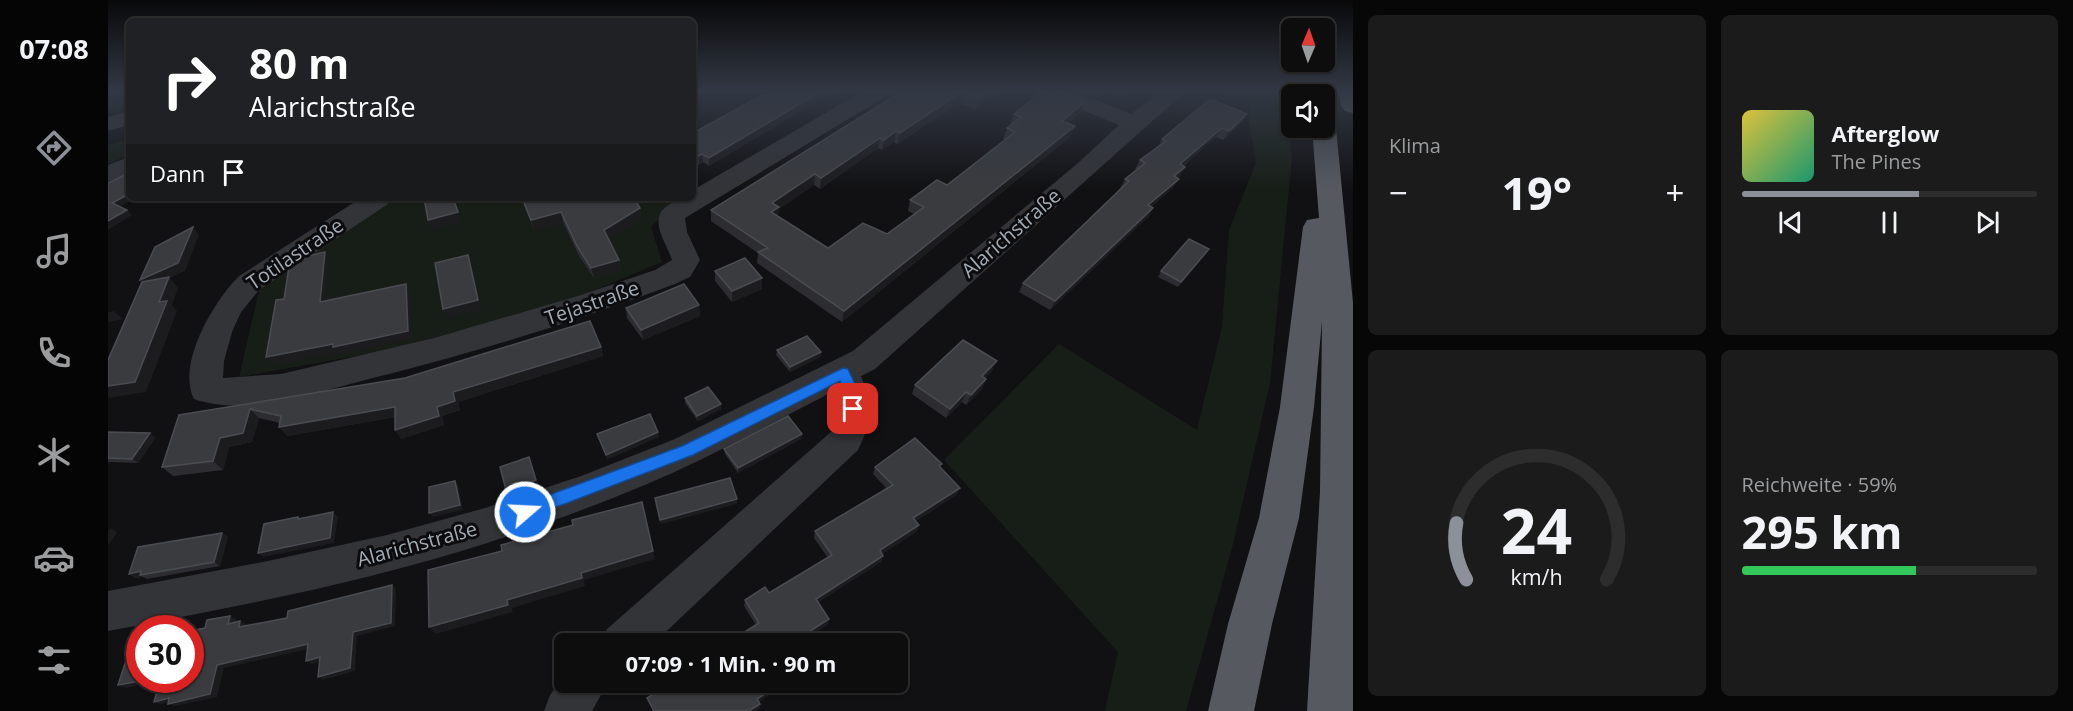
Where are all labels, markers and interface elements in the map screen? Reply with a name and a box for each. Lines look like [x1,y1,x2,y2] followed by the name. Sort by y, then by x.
[1281,18,1335,72] north arrow
[1281,18,1335,138] map controls
[19,30,89,67] text: 07:08
[249,34,349,91] text: 80 m
[150,42,228,120] icon: right
[1281,84,1335,138] button: sound
[249,88,416,125] text: Alarichstraße
[1832,118,1939,148] text: Afterglow
[33,127,75,169] icon: directions
[1389,132,1441,159] text: Klima
[1832,148,1921,175] text: The Pines
[217,156,250,189] icon: arrive
[150,158,205,188] text: Dann
[1501,162,1572,223] text: 19°
[1389,170,1408,215] text: −
[1666,170,1684,215] text: +
[955,182,1066,283] street label: Alarichstraße
[1774,206,1807,239] icon: previous
[1873,206,1906,239] icon: pause
[1971,206,2004,239] icon: next
[241,211,348,296] street label: Totilastraße
[33,230,75,272] icon: music
[541,274,643,331] street label: Tejastraße
[33,332,75,374] icon: phone
[827,383,878,434] pin
[836,392,869,425] icon: arrive
[33,434,75,476] icon: climate
[1742,471,1897,498] text: Reichweite · 59%
[493,480,557,544] position arrow
[1501,487,1572,572] text: 24
[1742,501,1902,562] text: 295 km
[354,514,480,573] street label: Alarichstraße
[33,537,75,579] icon: car
[1511,562,1563,591] text: km/h
[126,615,204,693] speed limit sign: 30
[33,639,75,681] icon: filters
[626,648,836,678] text: 07:09 · 1 Min. · 90 m

